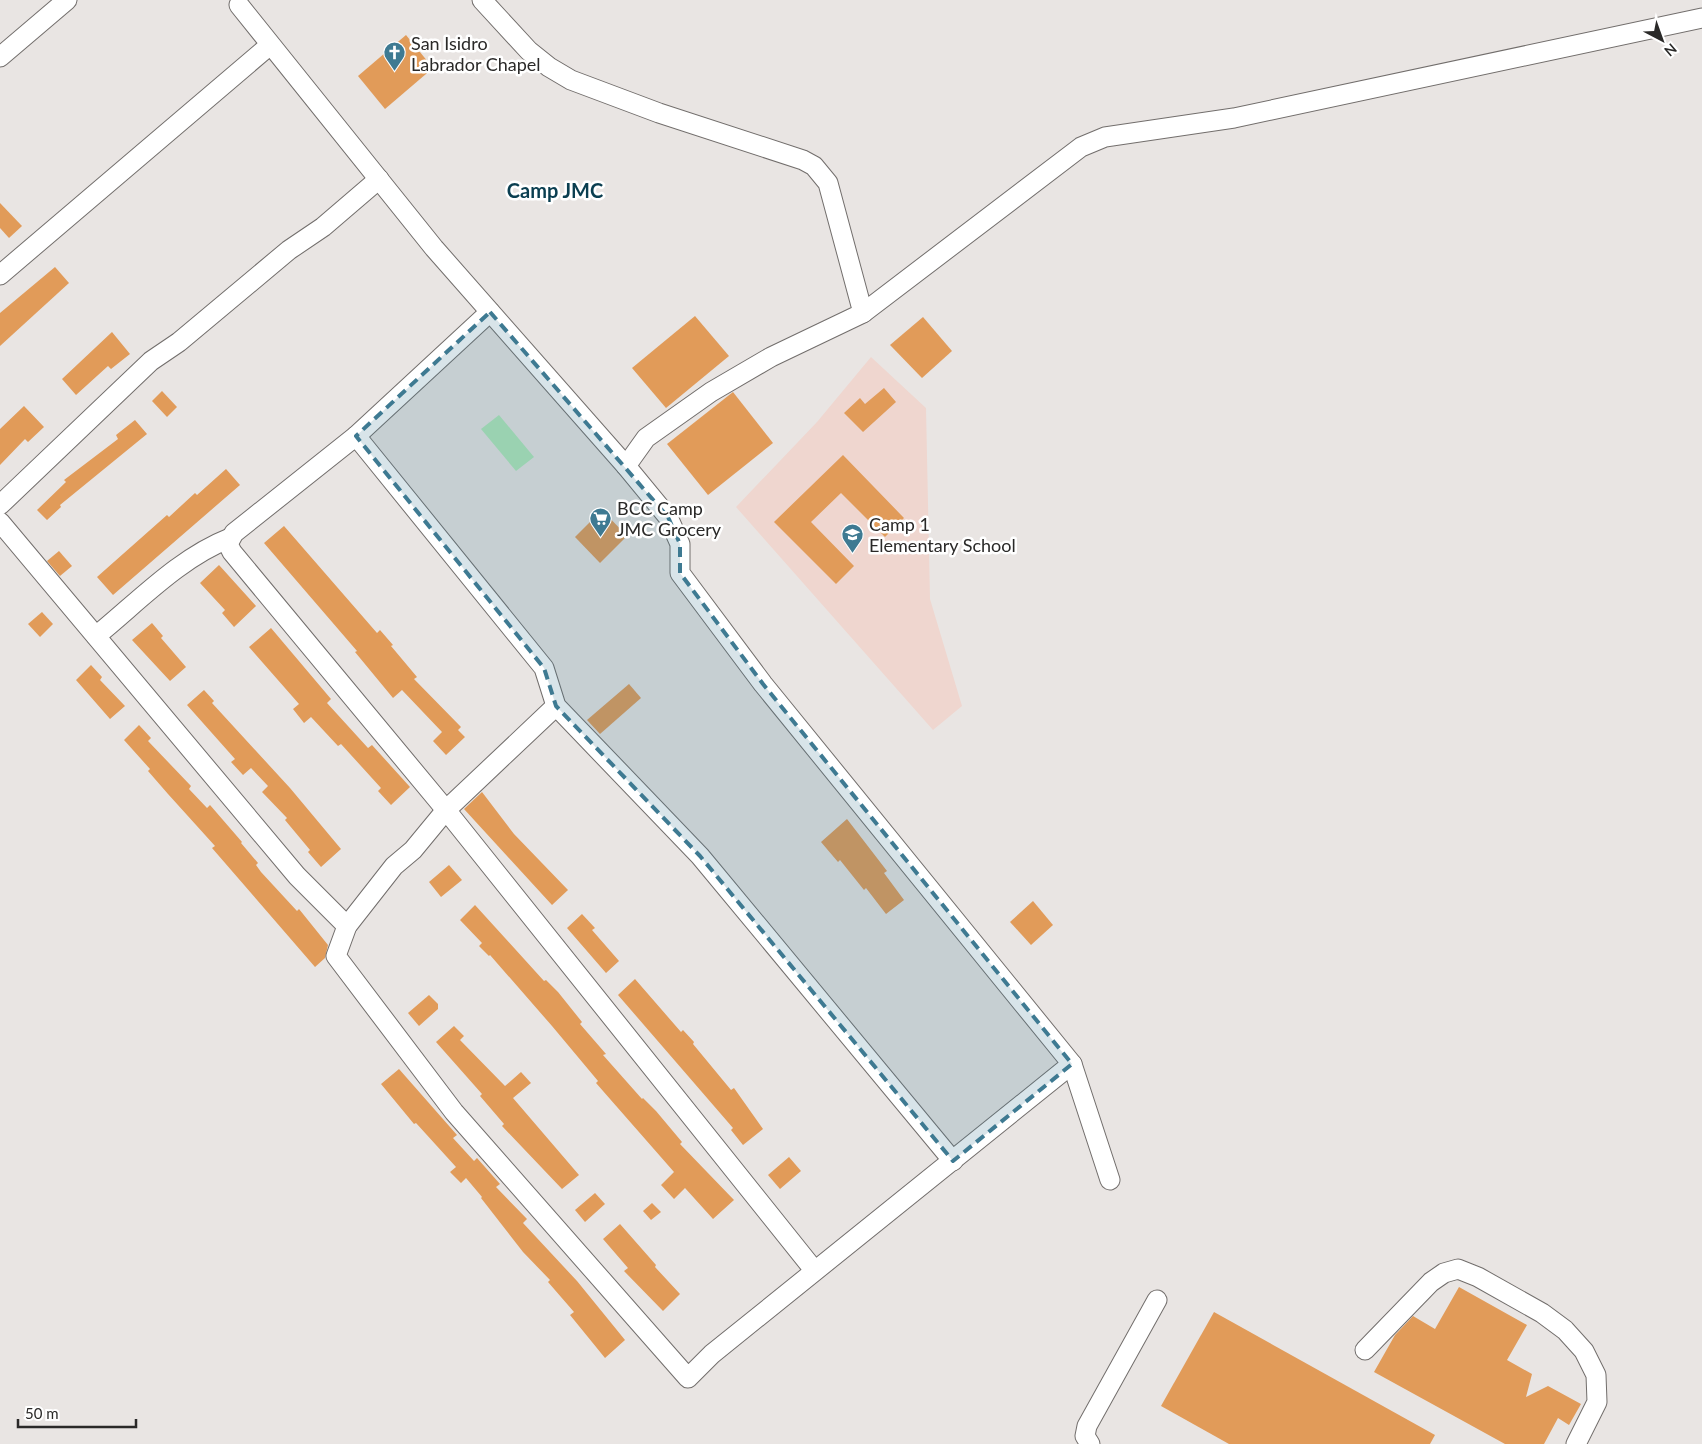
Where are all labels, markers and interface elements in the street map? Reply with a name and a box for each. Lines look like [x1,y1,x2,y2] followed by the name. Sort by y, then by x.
[1637,15,1687,65] north arrow
[411,32,541,75] place label: San Isidro Labrador Chapel
[1661,40,1681,60] text: N
[383,41,407,72] church icon: San Isidro Labrador Chapel
[507,178,603,202] district label: Camp JMC
[617,497,722,540] place label: BCC Camp JMC Grocery
[589,506,613,537] supermarket icon: BCC Camp JMC Grocery
[869,513,1016,556] place label: Camp 1 Elementary School
[841,522,865,553] school or university icon: Camp 1 Elementary School
[18,1396,135,1428] scale bar
[25,1404,59,1422] text: 50 m

